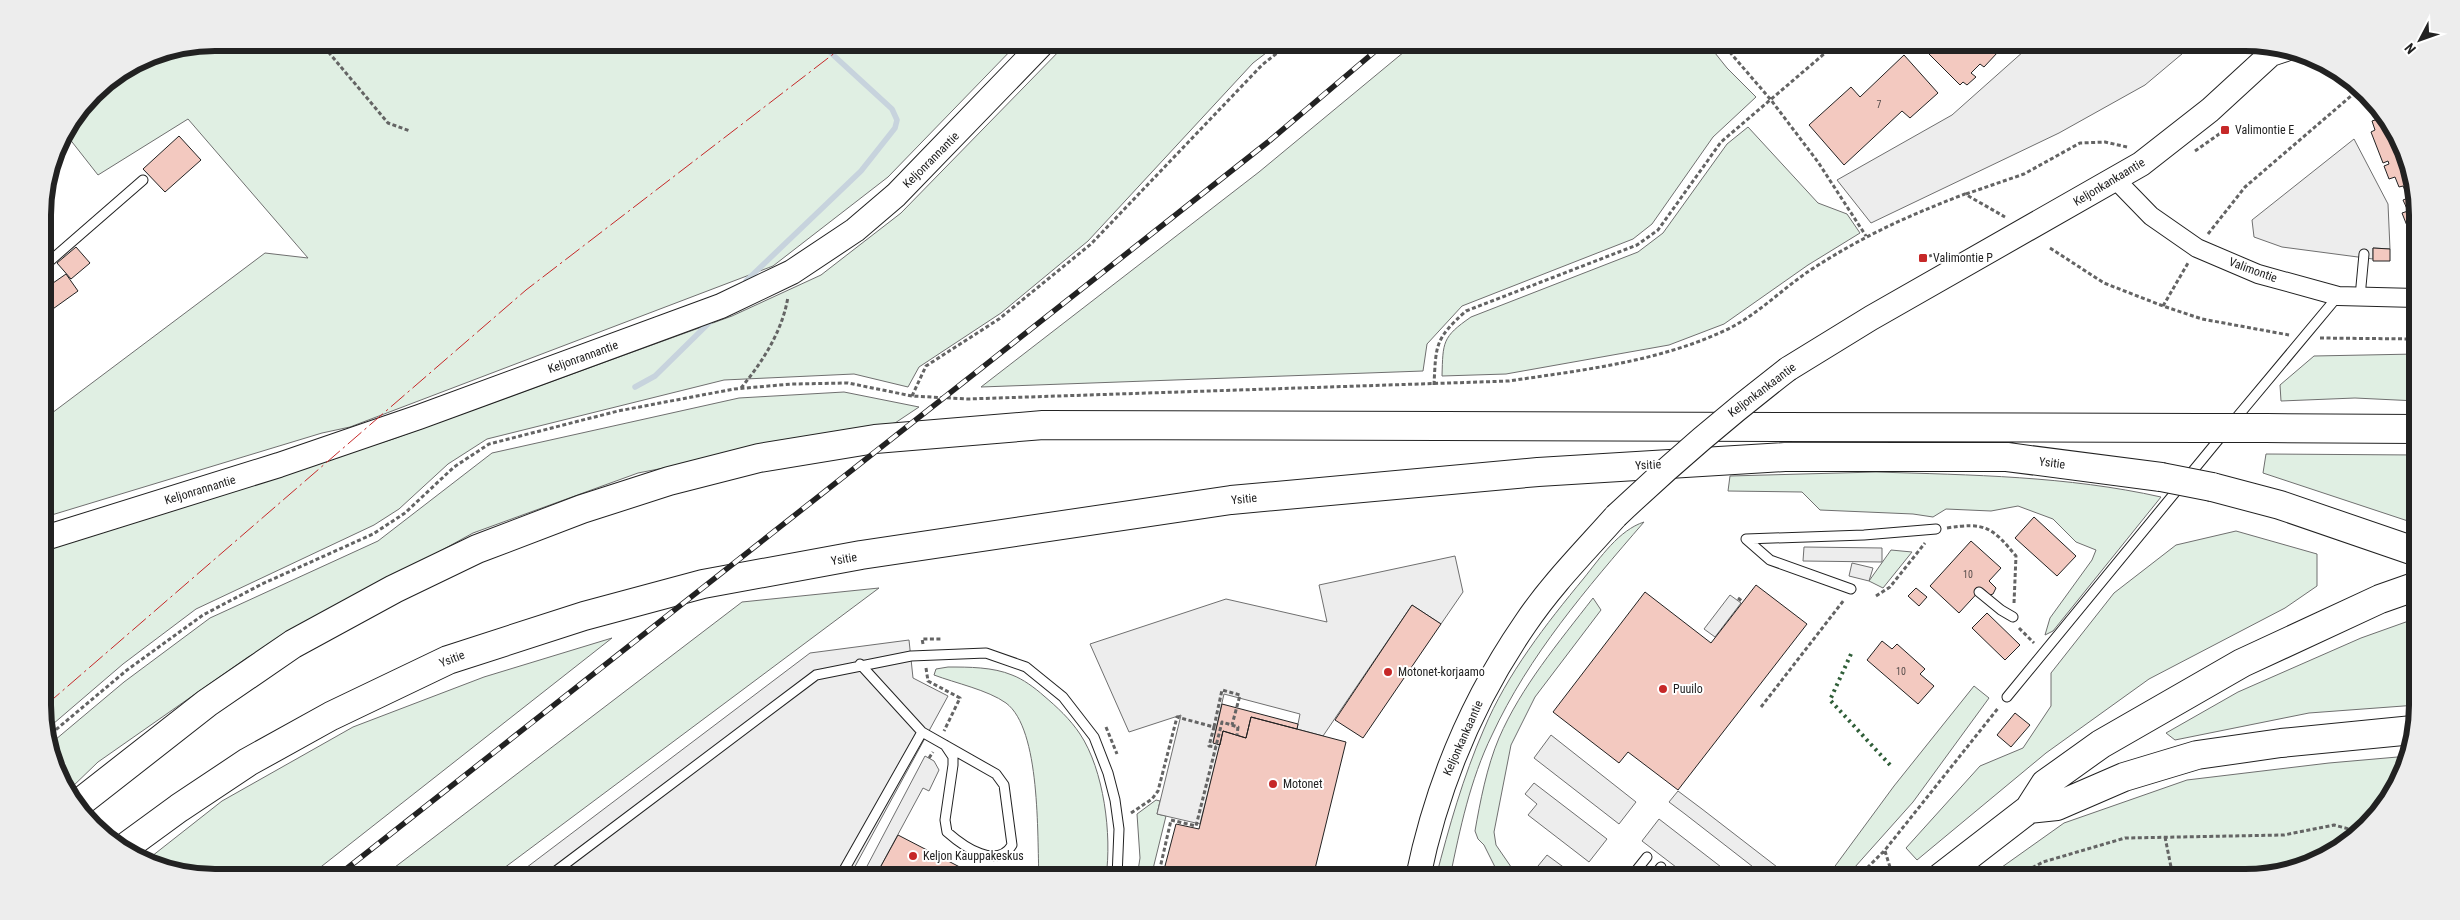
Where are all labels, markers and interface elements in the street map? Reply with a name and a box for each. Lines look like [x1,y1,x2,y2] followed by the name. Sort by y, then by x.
[2395,15,2445,65] north arrow
[2401,40,2419,57] text: N
[1877,99,1882,110] house number: 7
[2235,123,2294,137] place label: Valimontie E
[2219,124,2231,136] marker: Valimontie E
[900,129,962,191] street label: Keljonrannantie
[2071,155,2148,209] street label: Keljonkankaantie
[1933,251,1993,265] place label: Valimontie P
[1917,252,1929,264] marker: Valimontie P
[2227,255,2279,285] street label: Valimontie
[546,338,620,376] street label: Keljonrannantie
[1725,360,1799,420] street label: Keljonkankaantie
[2038,454,2066,472] street label: Ysitie
[1635,457,1662,473] street label: Ysitie
[163,472,238,507] street label: Keljonrannantie
[1230,491,1258,507] street label: Ysitie
[830,550,858,568] street label: Ysitie
[1963,569,1973,580] house number: 10
[437,648,467,670] street label: Ysitie
[1398,665,1485,679] place label: Motonet-korjaamo
[1382,666,1394,678] marker: Motonet-korjaamo
[1896,666,1906,677] house number: 10
[1673,682,1703,696] place label: Puuilo
[1657,683,1669,695] marker: Puuilo
[1440,698,1486,778] street label: Keljonkankaantie
[1283,777,1323,791] place label: Motonet
[1267,778,1279,790] marker: Motonet
[923,849,1024,863] place label: Keljon Kauppakeskus
[907,850,919,862] marker: Keljon Kauppakeskus

